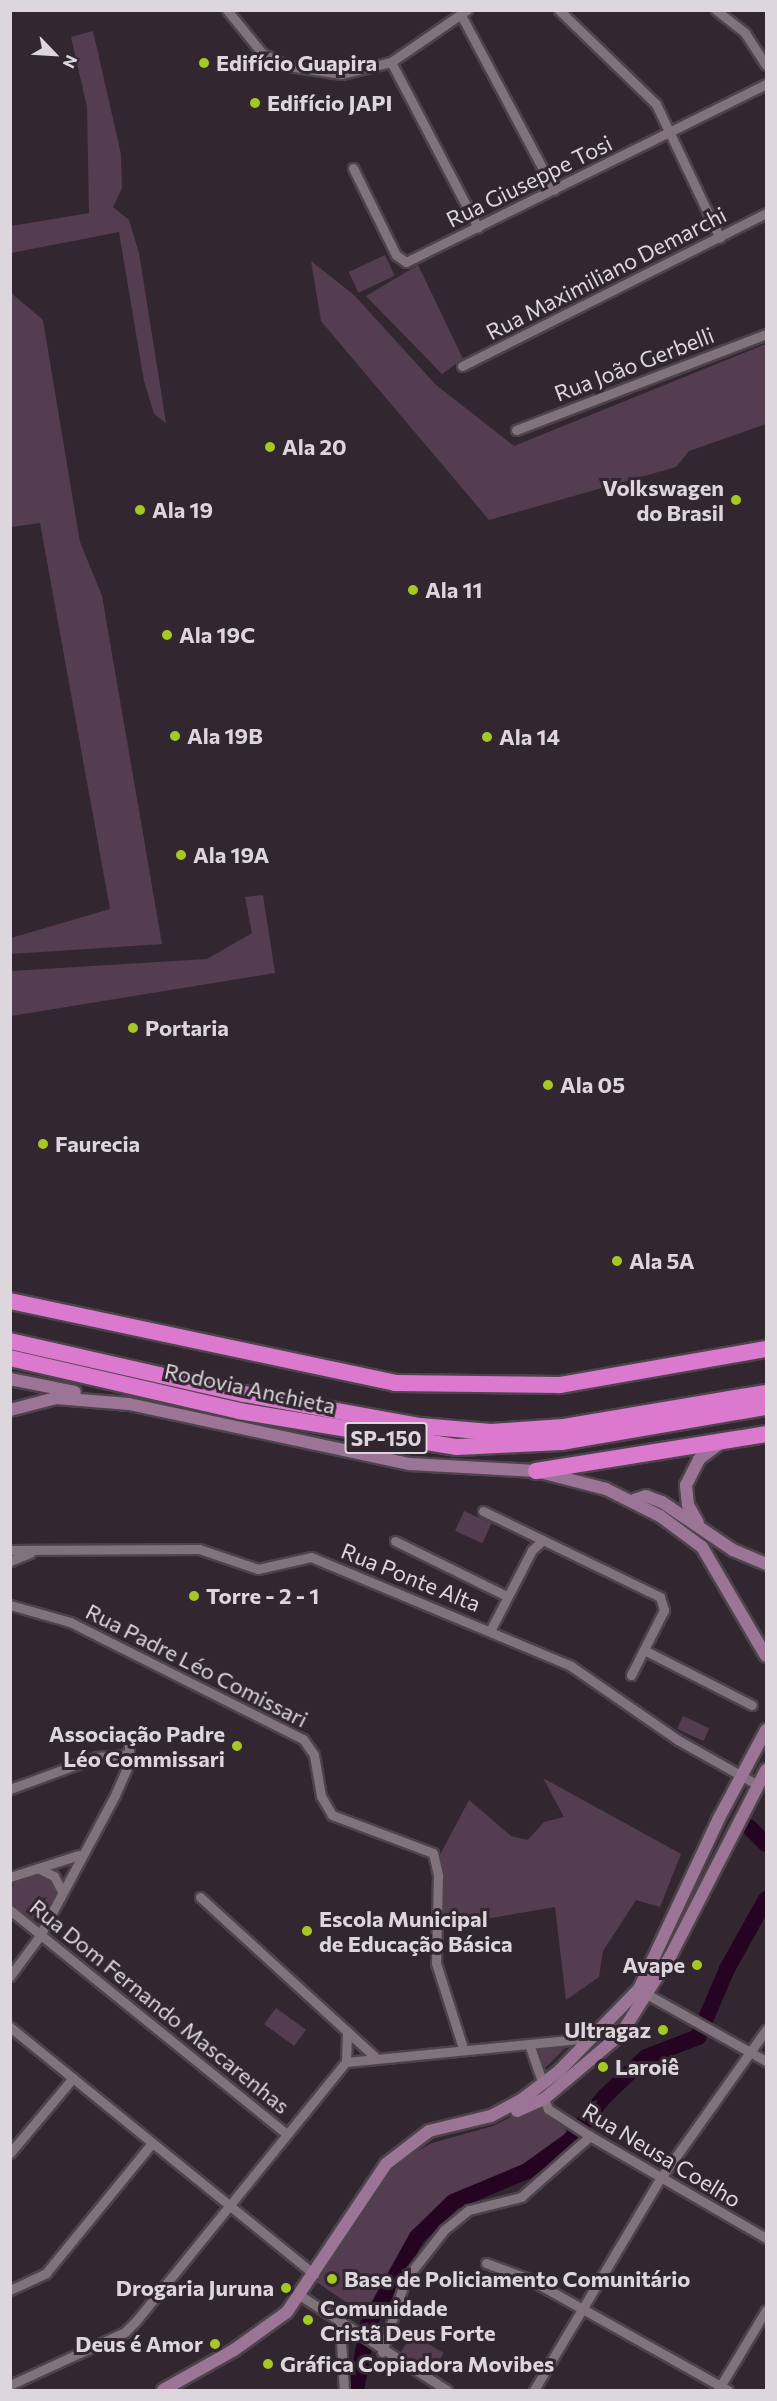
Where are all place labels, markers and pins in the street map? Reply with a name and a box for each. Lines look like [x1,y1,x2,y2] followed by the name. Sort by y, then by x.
[216,50,377,76] place label: Edifício Guapira
[197,56,211,70] marker: Edifício Guapira
[267,90,392,116] place label: Edifício JAPI
[248,96,262,110] marker: Edifício JAPI
[282,434,347,460] place label: Ala 20
[263,440,277,454] marker: Ala 20
[602,474,724,526] place label: Volkswagen do Brasil
[729,493,743,507] marker: Volkswagen do Brasil
[152,497,213,523] place label: Ala 19
[133,503,147,517] marker: Ala 19
[425,577,483,603] place label: Ala 11
[406,583,420,597] marker: Ala 11
[179,622,255,648] place label: Ala 19C
[160,628,174,642] marker: Ala 19C
[187,723,263,749] place label: Ala 19B
[499,724,560,750] place label: Ala 14
[168,729,182,743] marker: Ala 19B
[480,730,494,744] marker: Ala 14
[193,842,269,868] place label: Ala 19A
[174,848,188,862] marker: Ala 19A
[145,1015,229,1041] place label: Portaria
[126,1021,140,1035] marker: Portaria
[560,1072,625,1098] place label: Ala 05
[541,1078,555,1092] marker: Ala 05
[55,1131,140,1157] place label: Faurecia
[36,1137,50,1151] marker: Faurecia
[629,1248,695,1274] place label: Ala 5A
[610,1254,624,1268] marker: Ala 5A
[206,1583,319,1609] place label: Torre - 2 - 1
[187,1589,201,1603] marker: Torre - 2 - 1
[49,1720,225,1772] place label: Associação Padre Léo Commissari
[230,1739,244,1753] marker: Associação Padre Léo Commissari
[319,1905,513,1957] place label: Escola Municipal de Educação Básica
[300,1924,314,1938] marker: Escola Municipal de Educação Básica
[622,1952,685,1978] place label: Avape
[690,1958,704,1972] marker: Avape
[564,2017,651,2043] place label: Ultragaz
[656,2023,670,2037] marker: Ultragaz
[615,2054,679,2080] place label: Laroiê
[596,2060,610,2074] marker: Laroiê
[344,2266,690,2292] place label: Base de Policiamento Comunitário
[325,2272,339,2286] marker: Base de Policiamento Comunitário
[116,2275,274,2301] place label: Drogaria Juruna
[279,2281,293,2295] marker: Drogaria Juruna
[320,2294,496,2346] place label: Comunidade Cristã Deus Forte
[301,2313,315,2327] marker: Comunidade Cristã Deus Forte
[75,2331,203,2357] place label: Deus é Amor
[208,2337,222,2351] marker: Deus é Amor
[280,2351,554,2377] place label: Gráfica Copiadora Movibes
[261,2357,275,2371] marker: Gráfica Copiadora Movibes

